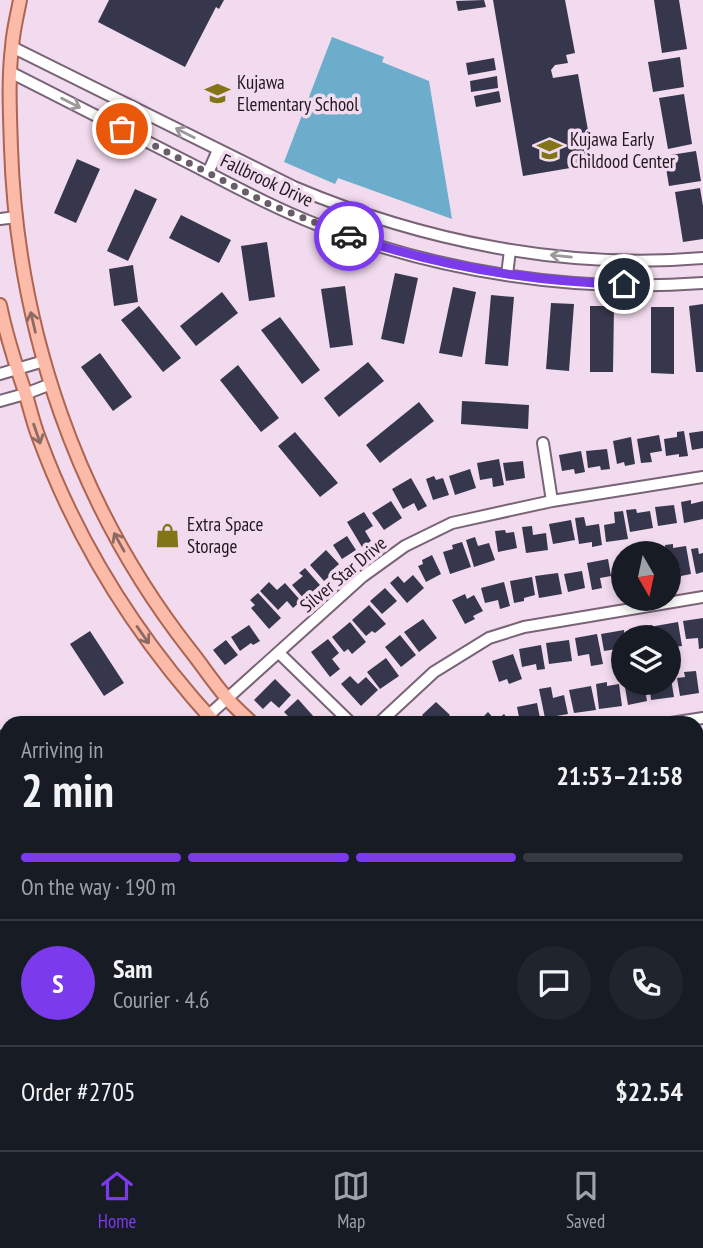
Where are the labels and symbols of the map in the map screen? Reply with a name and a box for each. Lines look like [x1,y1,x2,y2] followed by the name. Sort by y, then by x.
[237,70,359,116] place label: Kujawa Elementary School
[203,79,231,107] school or university icon: Kujawa Elementary School
[60,96,81,110] one-way arrow
[92,99,152,159] pin
[175,126,196,140] one-way arrow
[570,127,676,173] place label: Kujawa Early Childood Center
[536,136,564,164] school or university icon: Kujawa Early Childood Center
[217,148,317,212] street label: Fallbrook Drive
[314,201,384,271] courier
[551,249,573,262] one-way arrow
[594,254,654,314] pin
[26,311,39,334] one-way arrow
[32,422,45,444] one-way arrow
[187,512,263,558] place label: Extra Space Storage
[153,521,181,549] shop icon: Extra Space Storage
[295,531,391,617] street label: Silver Star Drive
[112,533,126,553] one-way arrow
[611,541,681,611] north arrow
[136,624,150,644] one-way arrow

